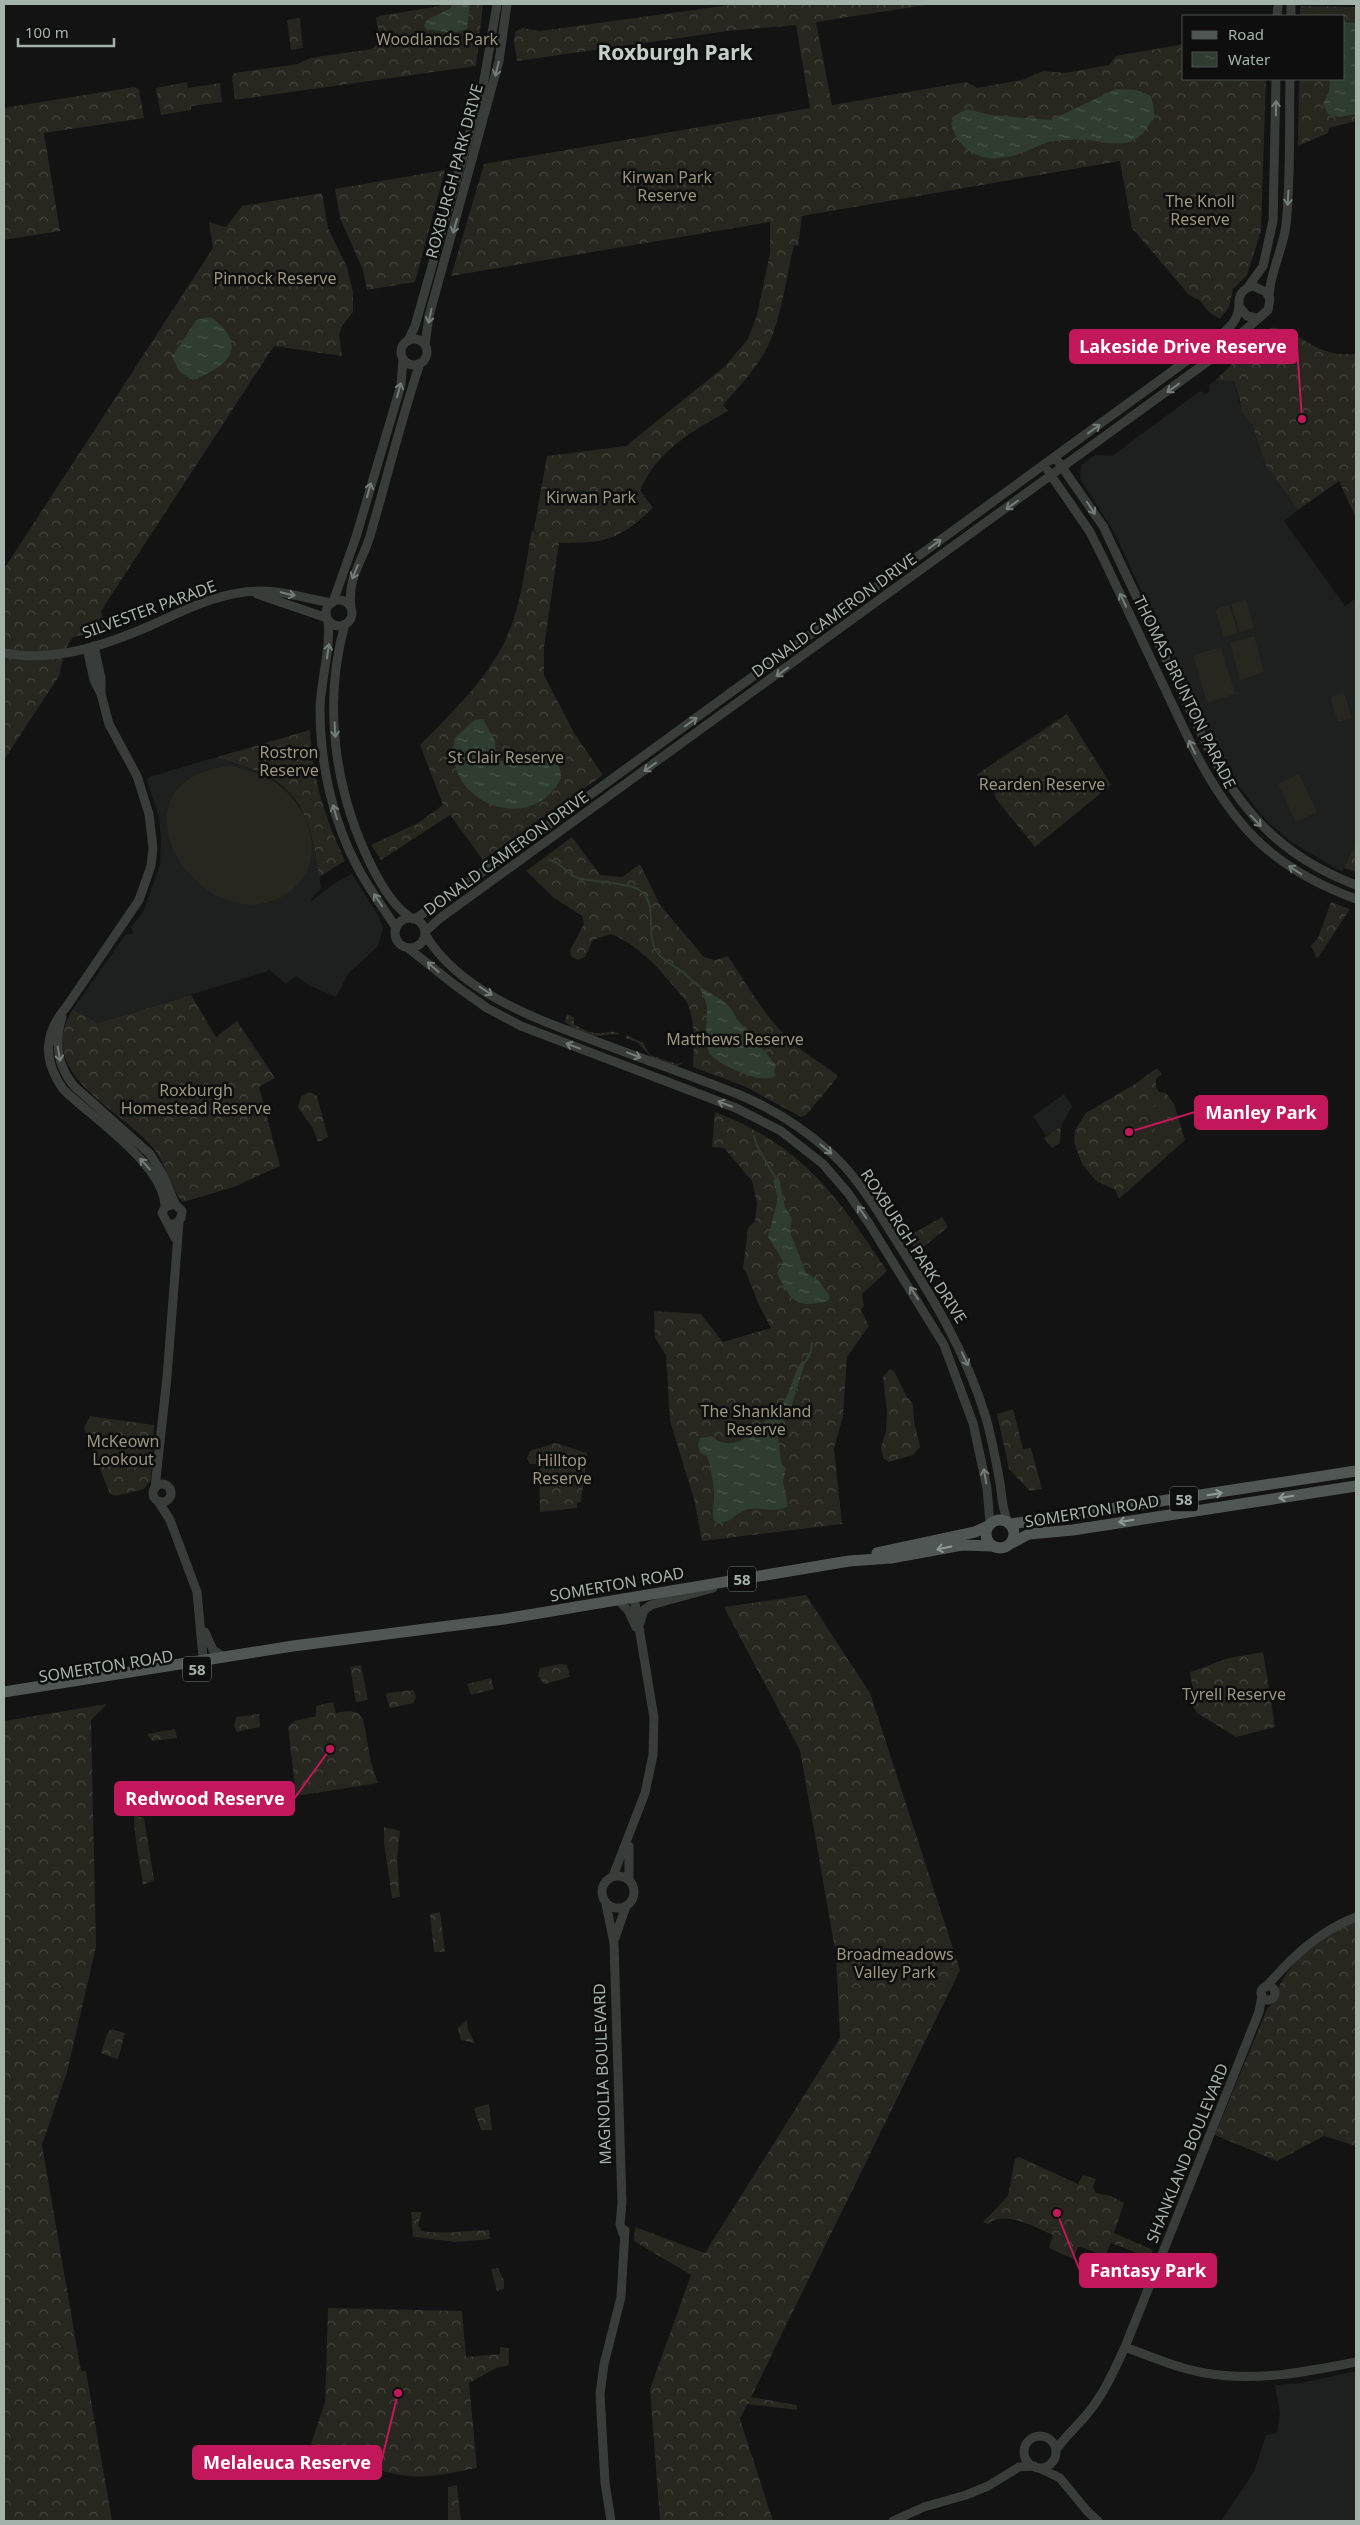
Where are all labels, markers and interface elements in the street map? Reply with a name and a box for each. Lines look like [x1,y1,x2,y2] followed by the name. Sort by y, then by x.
[18,15,114,47] scale bar
[1182,15,1345,80] legend
[25,22,69,42] text: 100 m
[1228,24,1264,44] text: Road
[376,28,499,50] park label: Woodlands Park
[597,38,754,66] district label: Roxburgh Park
[1228,49,1270,69] text: Water
[492,61,501,77] one-way arrow
[420,81,488,261] street label: ROXBURGH PARK DRIVE
[1271,100,1281,116] one-way arrow
[622,166,712,206] park label: Kirwan Park Reserve
[1165,190,1235,230] park label: The Knoll Reserve
[1283,190,1292,206] one-way arrow
[449,218,459,234] one-way arrow
[213,267,337,289] park label: Pinnock Reserve
[425,308,434,324] one-way arrow
[1070,330,1297,363] callout: Lakeside Drive Reserve
[1079,334,1287,358] text: Lakeside Drive Reserve
[394,383,404,399] one-way arrow
[1166,383,1180,393] one-way arrow
[1087,423,1100,434] one-way arrow
[365,483,375,499] one-way arrow
[546,486,636,508] park label: Kirwan Park
[1005,500,1019,510] one-way arrow
[1086,501,1096,515] one-way arrow
[928,539,942,549] one-way arrow
[747,548,921,682] street label: DONALD CAMERON DRIVE
[349,564,359,579] one-way arrow
[79,574,219,644] street label: SILVESTER PARADE
[280,590,296,599] one-way arrow
[1129,592,1241,792] street label: THOMAS BRUNTON PARADE
[1118,593,1127,608] one-way arrow
[323,644,333,660] one-way arrow
[775,667,789,677] one-way arrow
[684,717,698,727] one-way arrow
[330,722,339,738] one-way arrow
[1187,740,1196,755] one-way arrow
[259,741,319,781] park label: Rostron Reserve
[448,746,564,768] park label: St Clair Reserve
[643,762,657,772] one-way arrow
[979,773,1105,795] park label: Rearden Reserve
[419,786,593,920] street label: DONALD CAMERON DRIVE
[330,804,339,820] one-way arrow
[1250,814,1262,827] one-way arrow
[1288,864,1302,874] one-way arrow
[373,893,383,907] one-way arrow
[427,961,440,972] one-way arrow
[478,986,492,996] one-way arrow
[666,1028,804,1050] park label: Matthews Reserve
[566,1041,581,1050] one-way arrow
[54,1046,64,1062] one-way arrow
[626,1051,641,1060] one-way arrow
[121,1079,271,1119] park label: Roxburgh Homestead Reserve
[1195,1096,1327,1129] callout: Manley Park
[718,1099,733,1108] one-way arrow
[1205,1100,1317,1124] text: Manley Park
[819,1143,832,1154] one-way arrow
[139,1157,151,1170] one-way arrow
[856,1165,972,1327] street label: ROXBURGH PARK DRIVE
[857,1205,867,1219] one-way arrow
[909,1287,919,1301] one-way arrow
[961,1351,970,1366] one-way arrow
[701,1400,811,1440] park label: The Shankland Reserve
[87,1430,159,1470] park label: McKeown Lookout
[532,1449,592,1489] park label: Hilltop Reserve
[979,1468,989,1484] one-way arrow
[1170,1486,1198,1512] road number: 58
[1023,1489,1161,1533] street label: SOMERTON ROAD
[1207,1489,1223,1499] one-way arrow
[1279,1492,1295,1502] one-way arrow
[1118,1517,1134,1527] one-way arrow
[936,1544,952,1553] one-way arrow
[548,1561,686,1607] street label: SOMERTON ROAD
[728,1566,756,1592] road number: 58
[37,1644,175,1688] street label: SOMERTON ROAD
[183,1656,211,1682] road number: 58
[1182,1683,1286,1705] park label: Tyrell Reserve
[115,1782,294,1815] callout: Redwood Reserve
[125,1786,285,1810] text: Redwood Reserve
[836,1943,954,1983] park label: Broadmeadows Valley Park
[588,1983,616,2165] street label: MAGNOLIA BOULEVARD
[1141,2060,1233,2246] street label: SHANKLAND BOULEVARD
[1080,2254,1216,2287] callout: Fantasy Park
[1090,2258,1207,2282] text: Fantasy Park
[193,2446,381,2479] callout: Melaleuca Reserve
[203,2450,371,2474] text: Melaleuca Reserve

